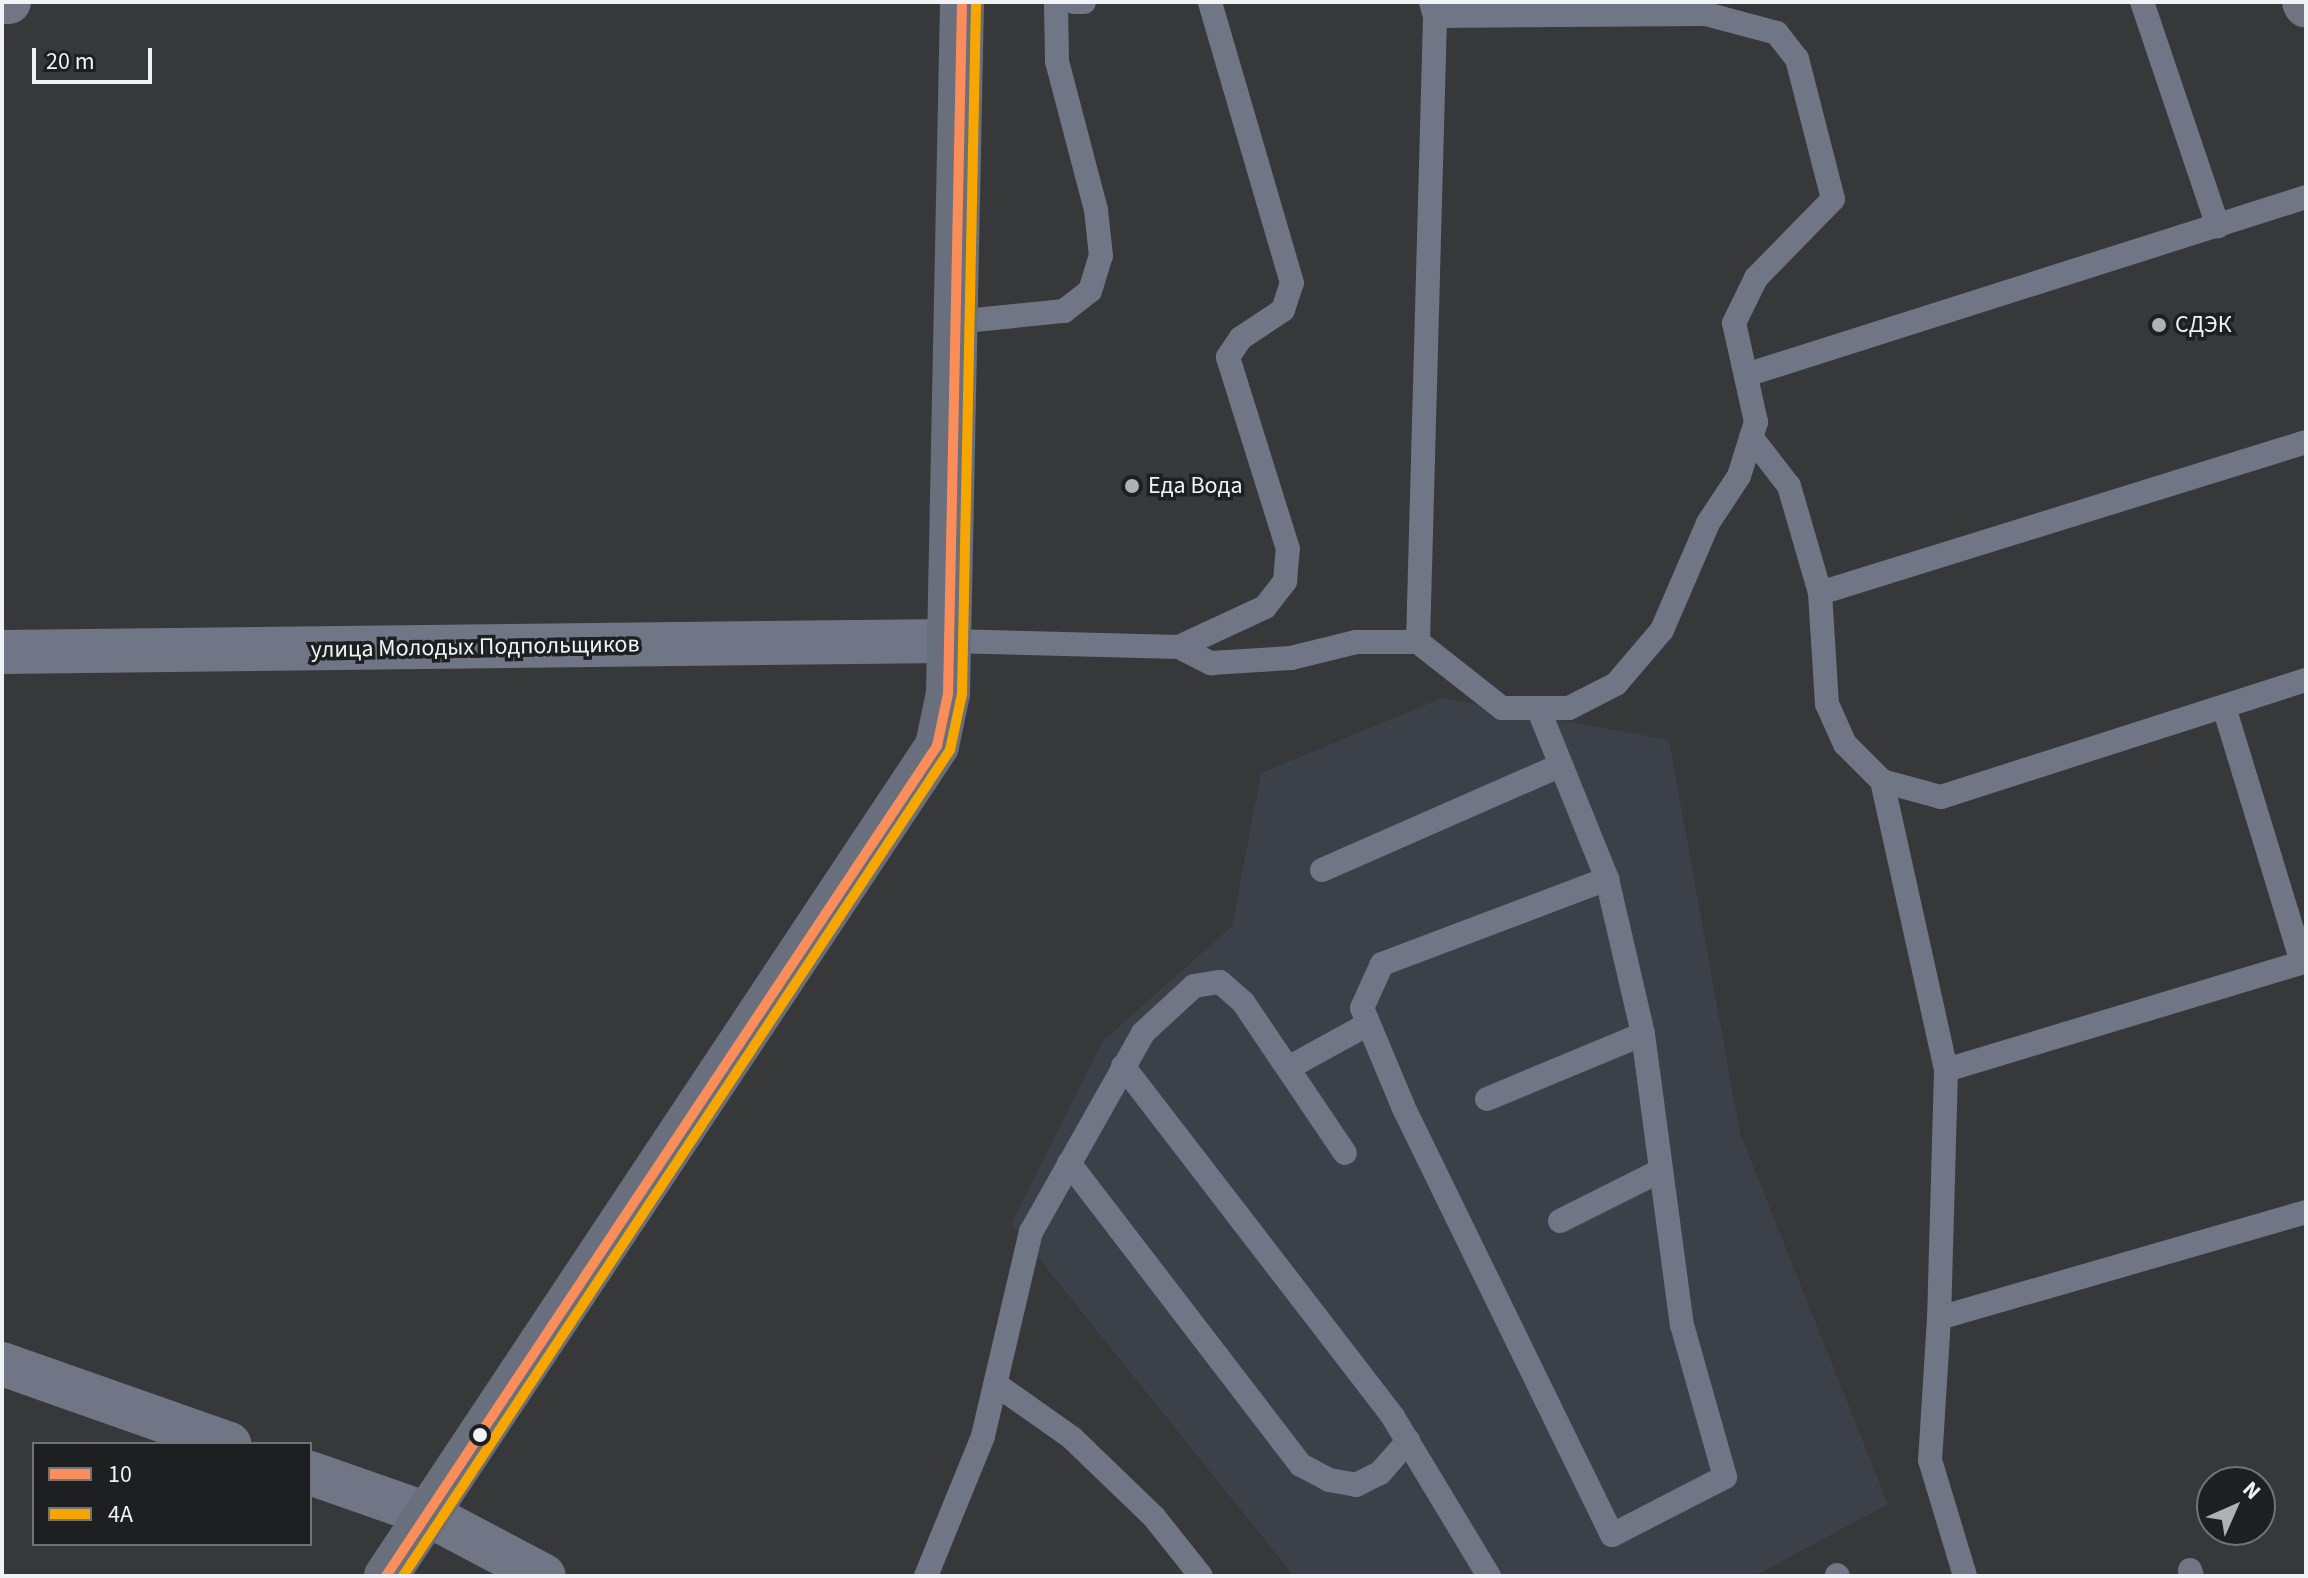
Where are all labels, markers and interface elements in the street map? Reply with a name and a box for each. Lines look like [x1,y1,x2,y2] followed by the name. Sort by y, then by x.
[36,32,156,82] scale bar
[46,44,95,79] text: 20 m
[2175,311,2232,339] place label: СДЭК
[2150,316,2168,334] marker: СДЭК
[1148,472,1243,500] place label: Еда Вода
[1123,477,1141,495] marker: Еда Вода
[310,630,640,664] street label: улица Молодых Подпольщиков
[472,1427,488,1443] unlabelled marker
[32,1442,312,1546] legend
[108,1457,132,1492] text: 10
[2196,1466,2276,1546] north arrow
[2235,1474,2268,1507] text: N
[108,1497,133,1532] text: 4А

